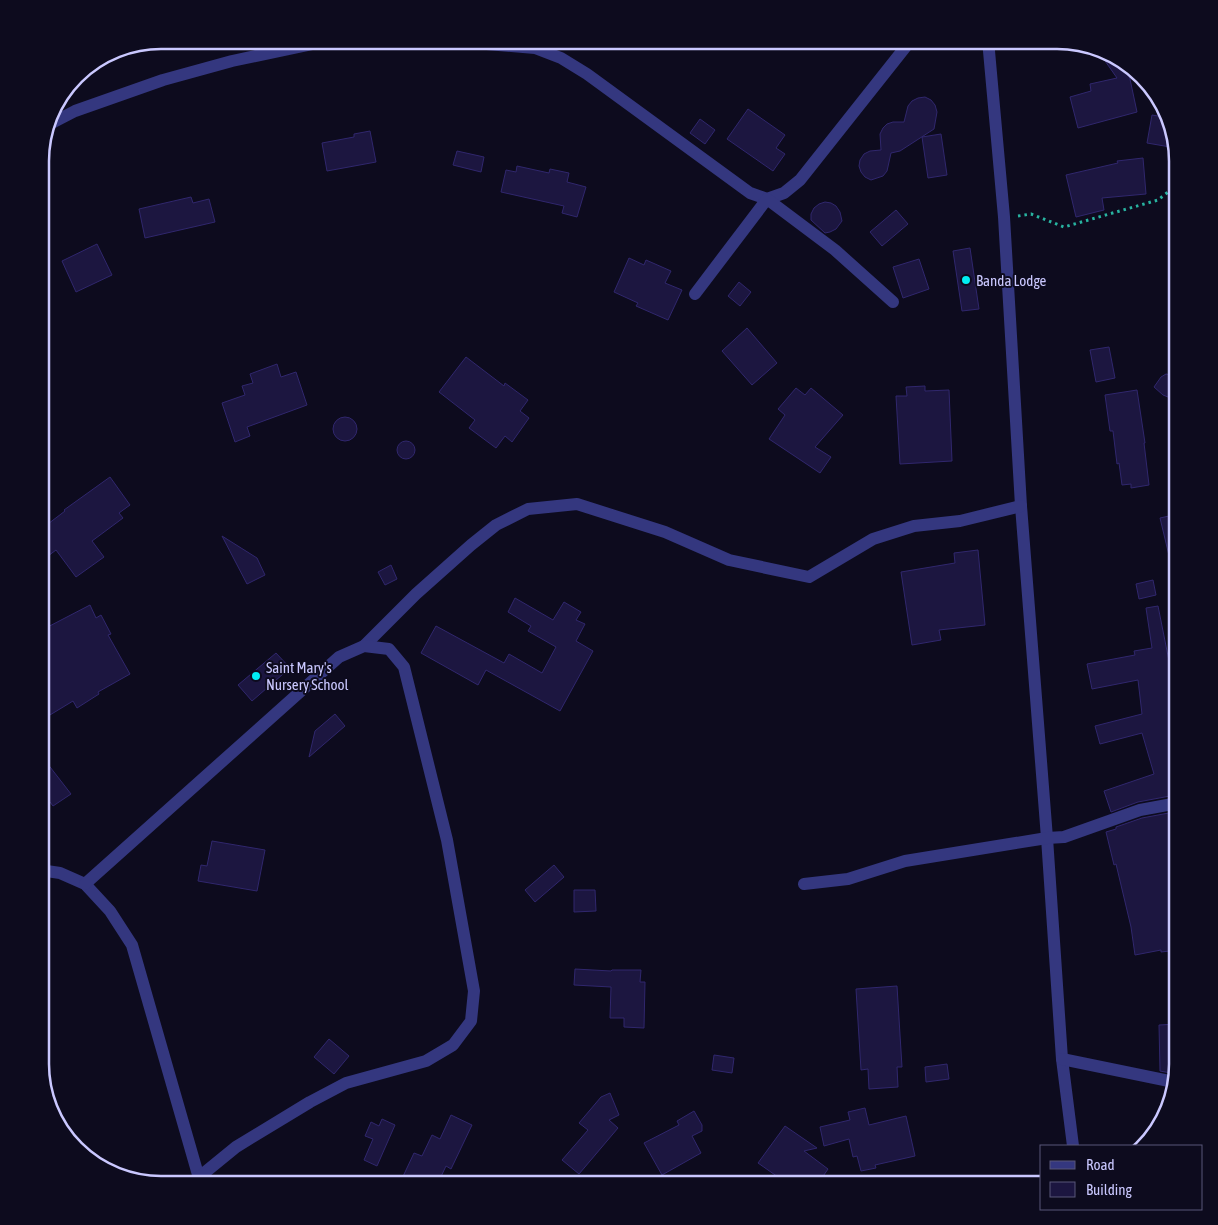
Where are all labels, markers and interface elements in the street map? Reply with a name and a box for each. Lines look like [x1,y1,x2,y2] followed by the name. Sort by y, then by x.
[976,272,1047,289] place label: Banda Lodge
[960,274,972,286] marker: Banda Lodge
[266,659,349,693] place label: Saint Mary's Nursery School
[250,670,262,682] marker: Saint Mary's Nursery School
[1040,1145,1203,1210] legend
[1086,1156,1115,1173] text: Road
[1086,1181,1132,1198] text: Building

